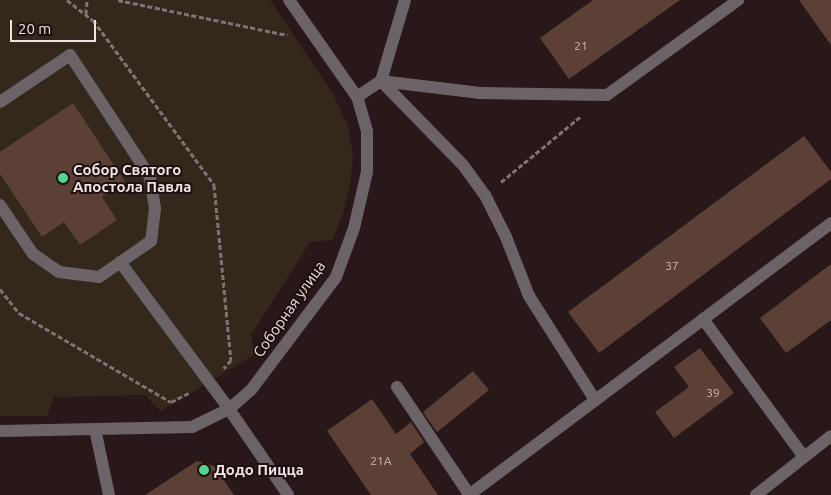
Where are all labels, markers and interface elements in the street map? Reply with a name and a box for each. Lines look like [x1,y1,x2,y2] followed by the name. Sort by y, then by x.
[12,10,99,42] scale bar
[18,20,51,37] text: 20 m
[574,39,588,53] house number: 21
[73,160,192,195] place label: Собор Святого Апостола Павла
[57,172,69,184] marker: Собор Святого Апостола Павла
[249,257,329,361] street label: Соборная улица
[665,259,679,273] house number: 37
[706,386,720,400] house number: 39
[370,454,392,468] house number: 21А
[214,461,304,479] place label: Додо Пицца
[198,464,210,476] marker: Додо Пицца

